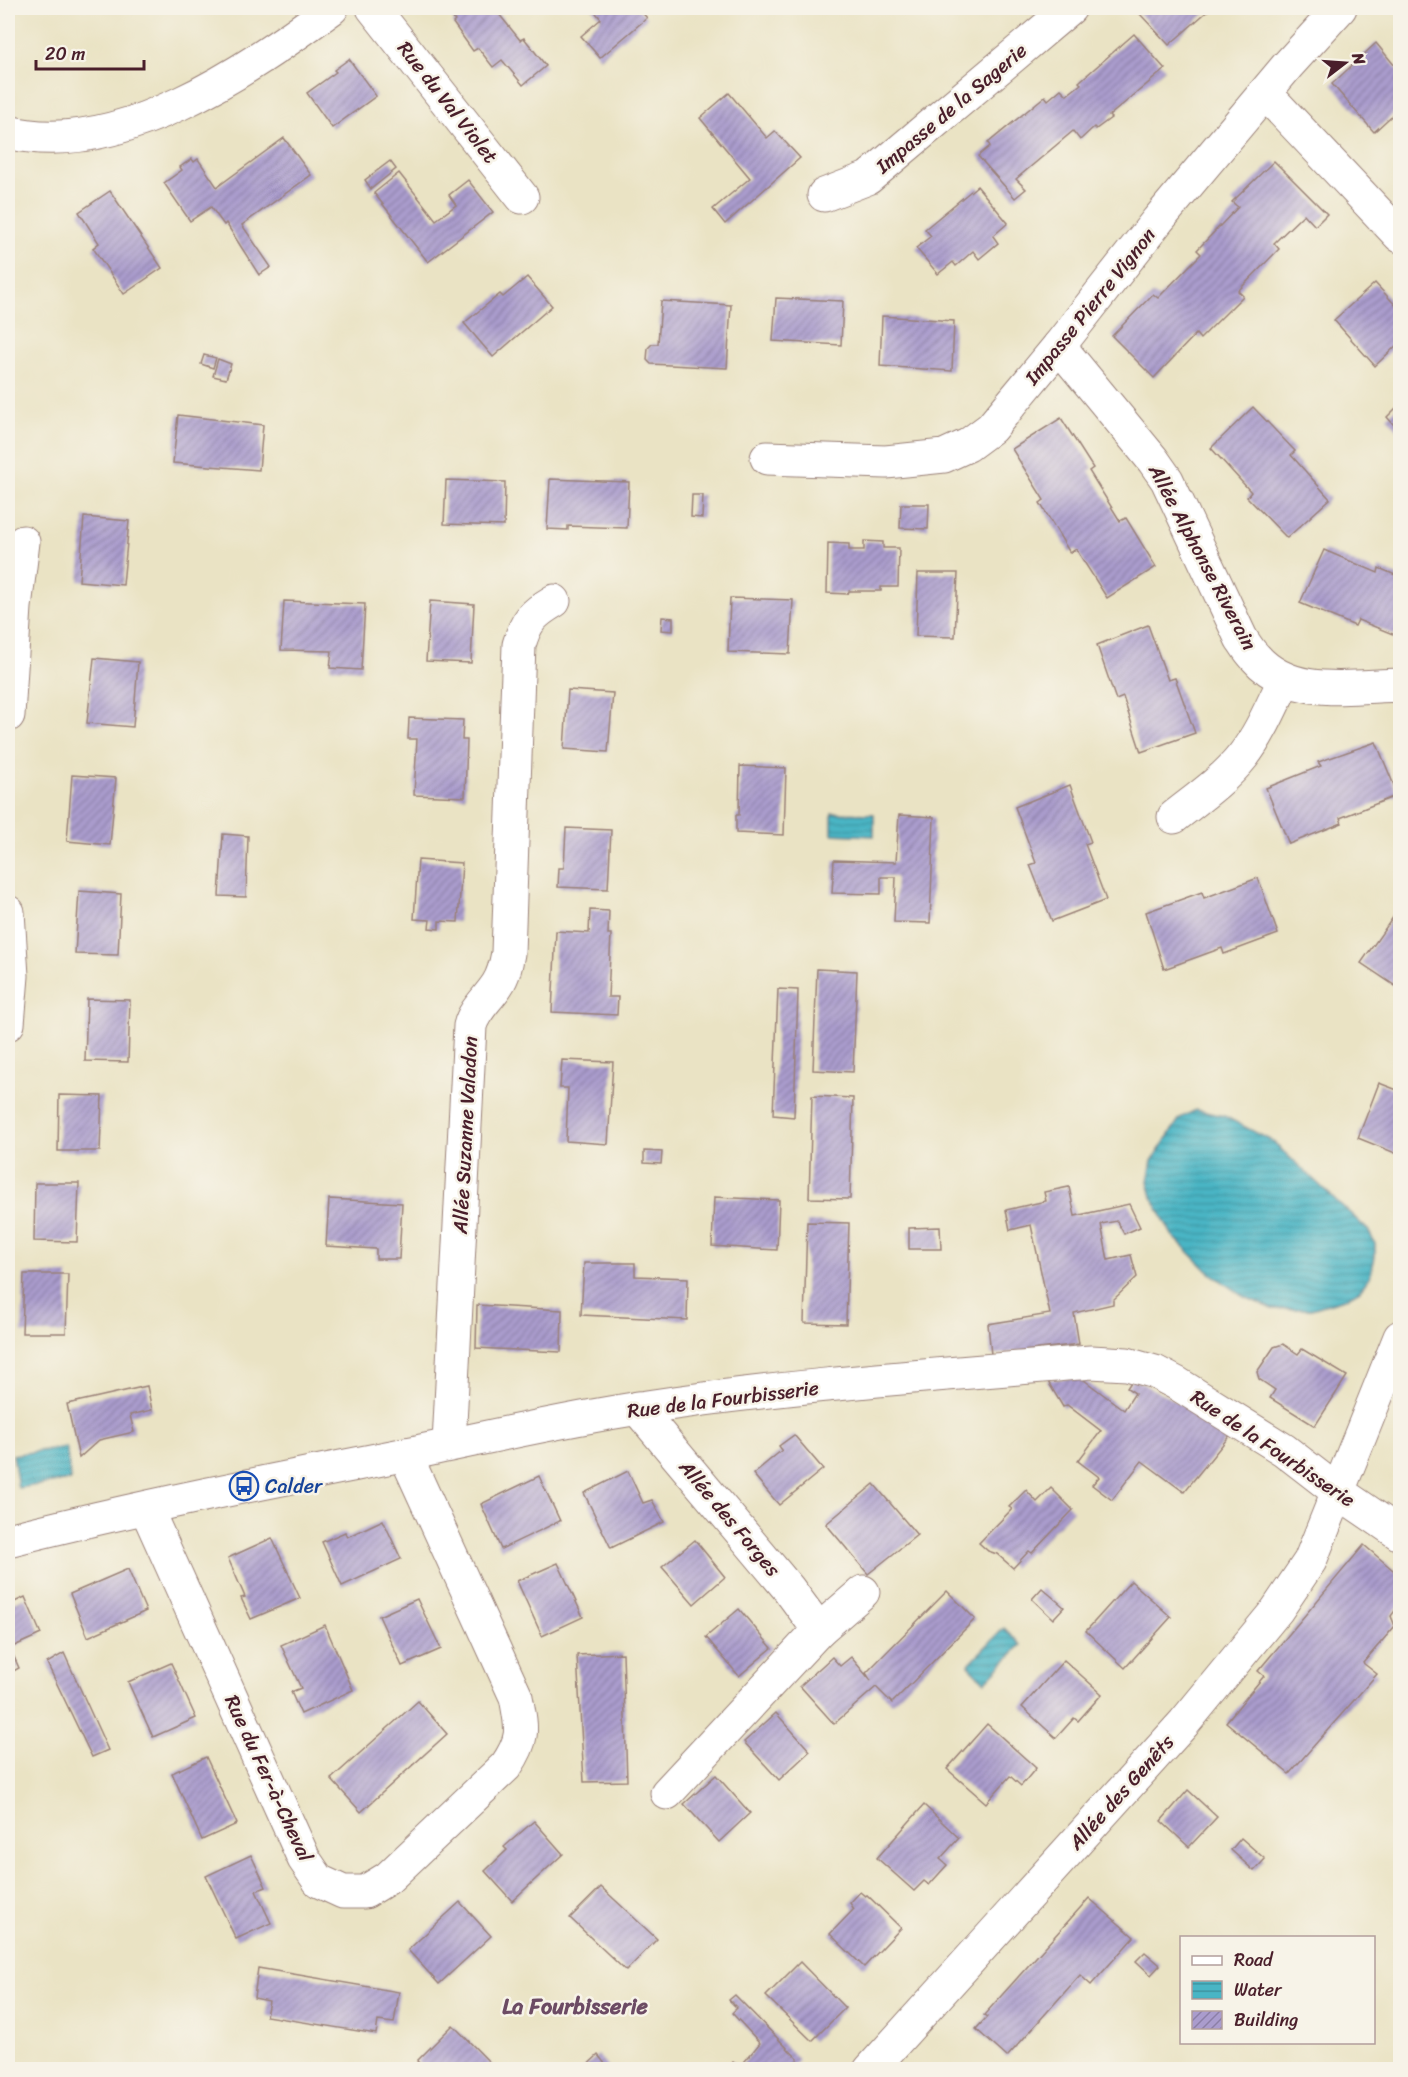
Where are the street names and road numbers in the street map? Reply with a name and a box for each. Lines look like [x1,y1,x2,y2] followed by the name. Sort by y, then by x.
[388,33,507,172] street label: Rue du Val Violet
[867,34,1035,183] street label: Impasse de la Sagerie
[1015,220,1165,394] street label: Impasse Pierre Vignon
[1138,457,1267,657] street label: Allée Alphonse Riverain
[443,1035,488,1236] street label: Allée Suzanne Valadon
[625,1370,821,1429] street label: Rue de la Fourbisserie
[1183,1380,1362,1517] street label: Rue de la Fourbisserie
[669,1451,790,1585] street label: Allée des Forges
[214,1689,323,1869] street label: Rue du Fer-à-Cheval
[1059,1726,1184,1859] street label: Allée des Genêts

